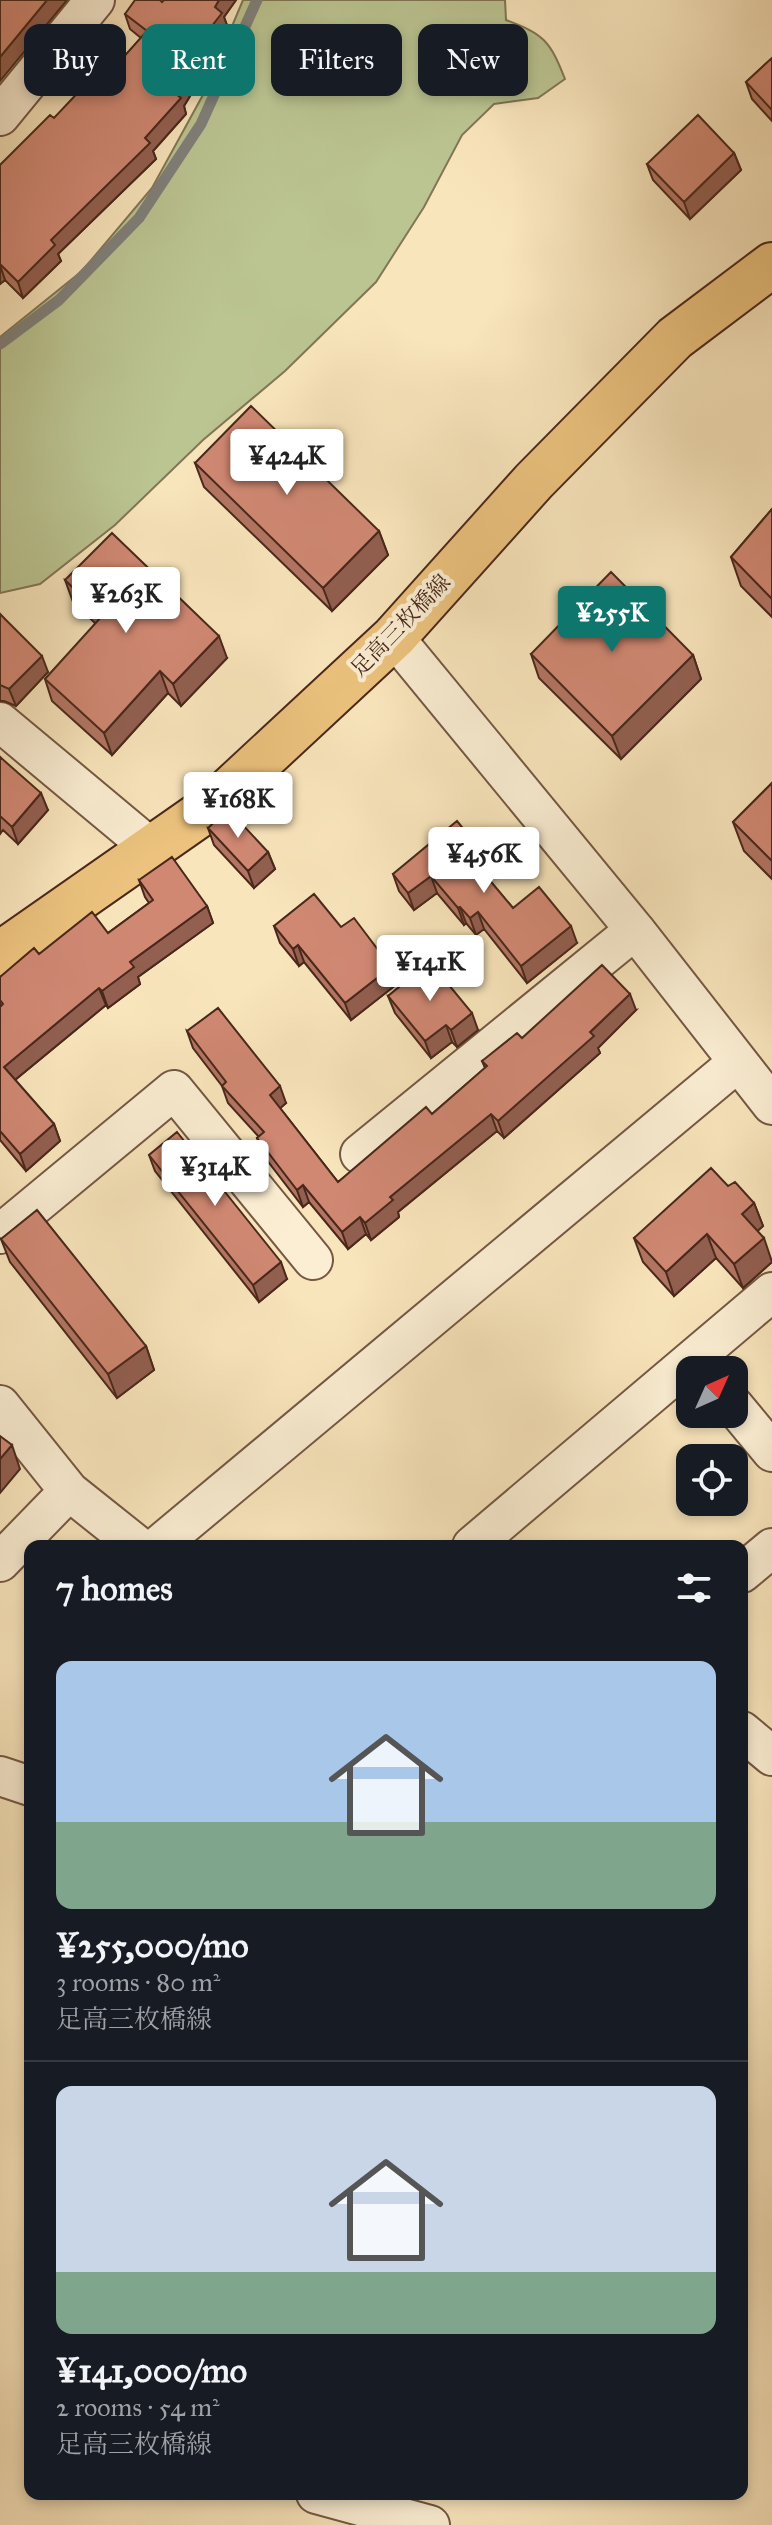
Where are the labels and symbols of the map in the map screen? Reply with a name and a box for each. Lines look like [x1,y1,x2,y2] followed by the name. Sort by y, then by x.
[231,429,343,497] pin: ¥424K
[70,567,182,635] pin: ¥263K
[345,568,456,682] street label: 足高三枚橋線
[556,586,668,654] pin: ¥255K
[182,772,294,840] pin: ¥168K
[428,827,540,895] pin: ¥456K
[374,935,486,1003] pin: ¥141K
[159,1140,271,1208] pin: ¥314K
[676,1356,748,1428] north arrow

